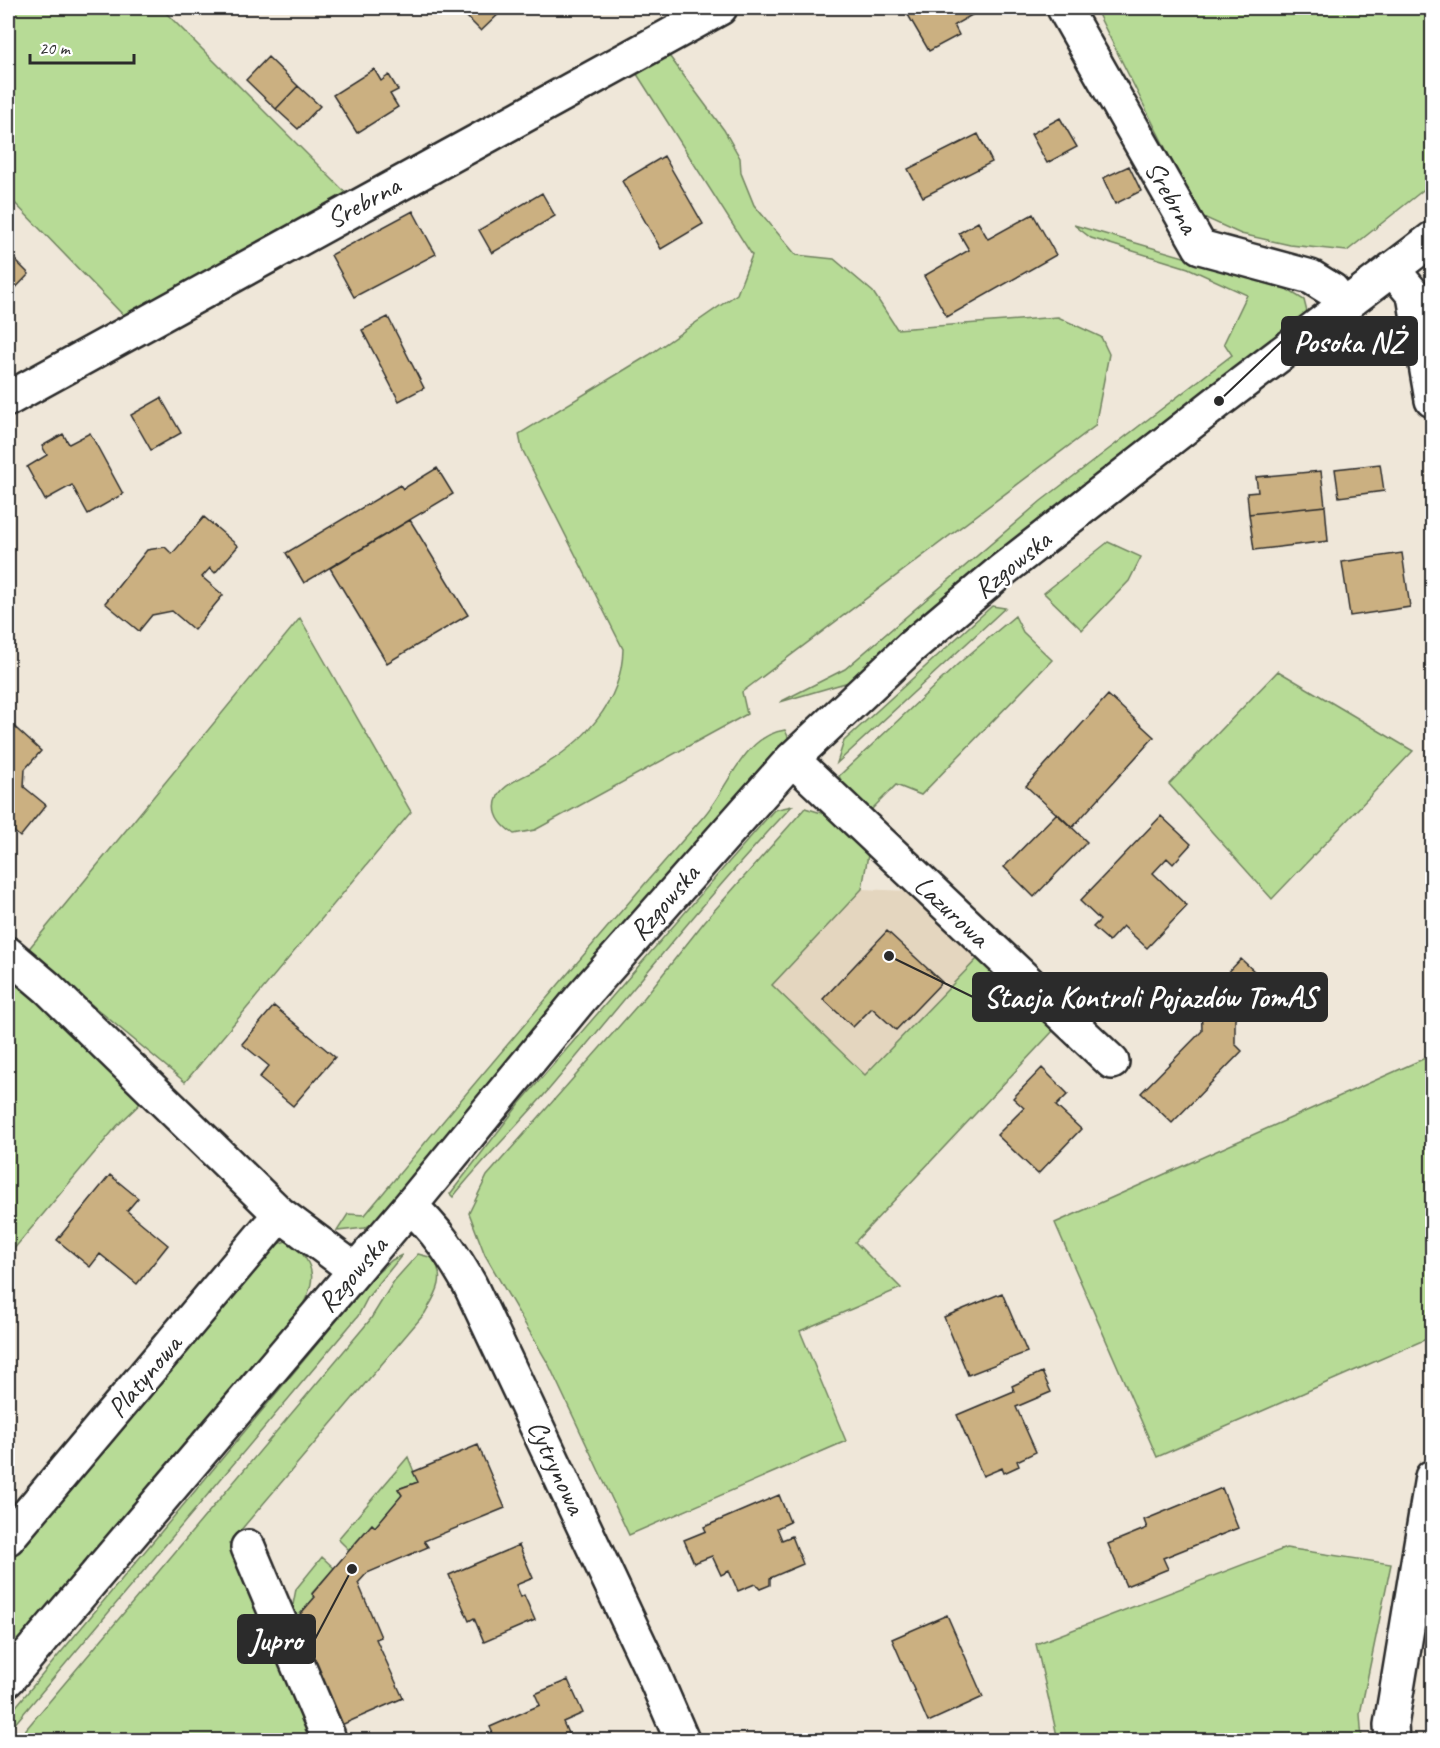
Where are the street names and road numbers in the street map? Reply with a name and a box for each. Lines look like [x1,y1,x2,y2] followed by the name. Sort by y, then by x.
[1137,154,1208,241] street label: Srebrna
[320,167,407,236] street label: Srebrna
[966,521,1059,606] street label: Rzgowska
[621,855,708,947] street label: Rzgowska
[907,868,998,956] street label: Lazurowa
[309,1227,396,1319] street label: Rzgowska
[99,1325,190,1425] street label: Platynowa
[520,1414,595,1521] street label: Cytrynowa

